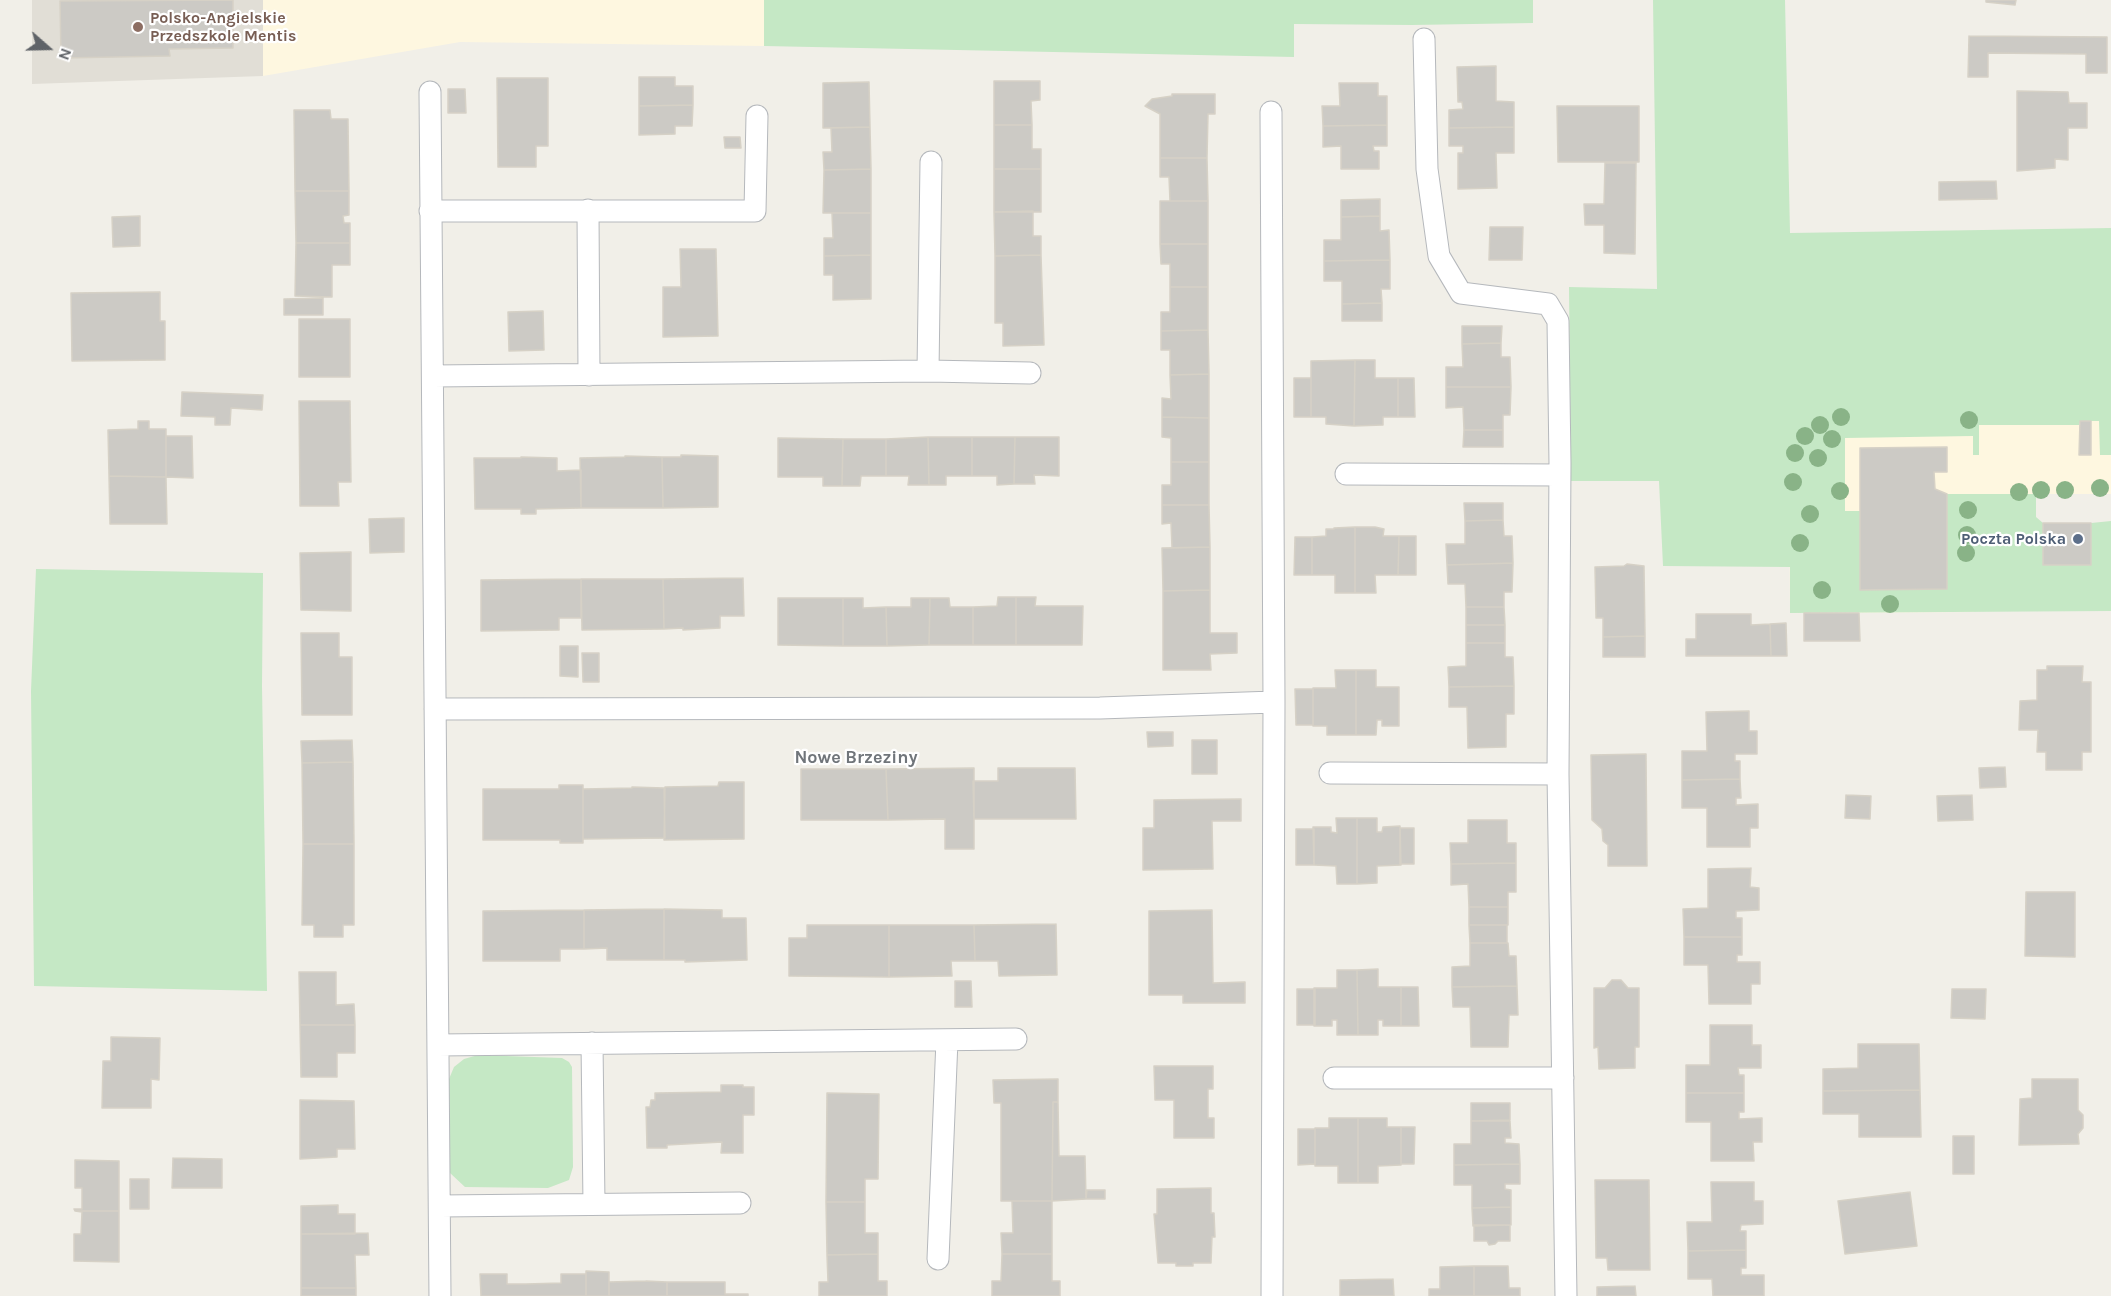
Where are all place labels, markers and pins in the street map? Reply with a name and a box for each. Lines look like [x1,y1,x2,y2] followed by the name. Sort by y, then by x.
[150,8,297,46] place label: Polsko-Angielskie Przedszkole Mentis
[131,20,145,34] marker: Polsko-Angielskie Przedszkole Mentis
[1961,529,2066,549] place label: Poczta Polska
[2071,532,2085,546] marker: Poczta Polska

